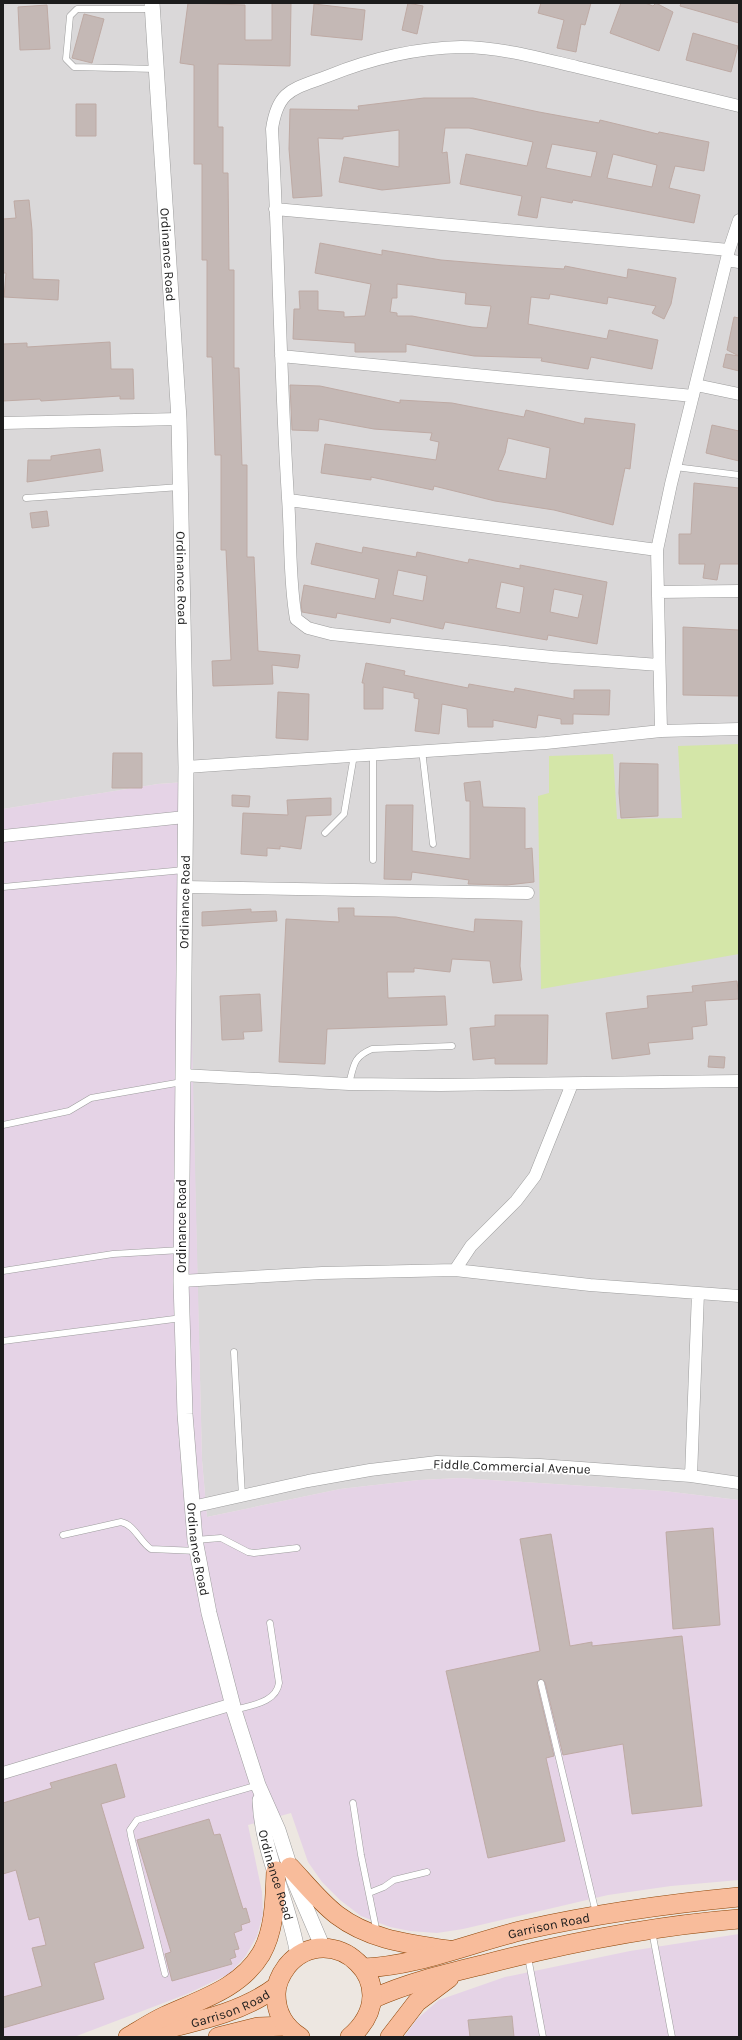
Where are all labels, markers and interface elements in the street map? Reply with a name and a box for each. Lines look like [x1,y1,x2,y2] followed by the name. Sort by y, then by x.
[157,207,178,302] street label: Ordinance Road
[173,531,190,625] street label: Ordinance Road
[176,855,193,949] street label: Ordinance Road
[174,1179,189,1273] street label: Ordinance Road
[433,1456,591,1477] street label: Fiddle Commercial Avenue
[184,1502,213,1597] street label: Ordinance Road
[256,1828,297,1922] street label: Ordinance Road
[506,1910,591,1942] street label: Garrison Road
[189,1986,273,2031] street label: Garrison Road

